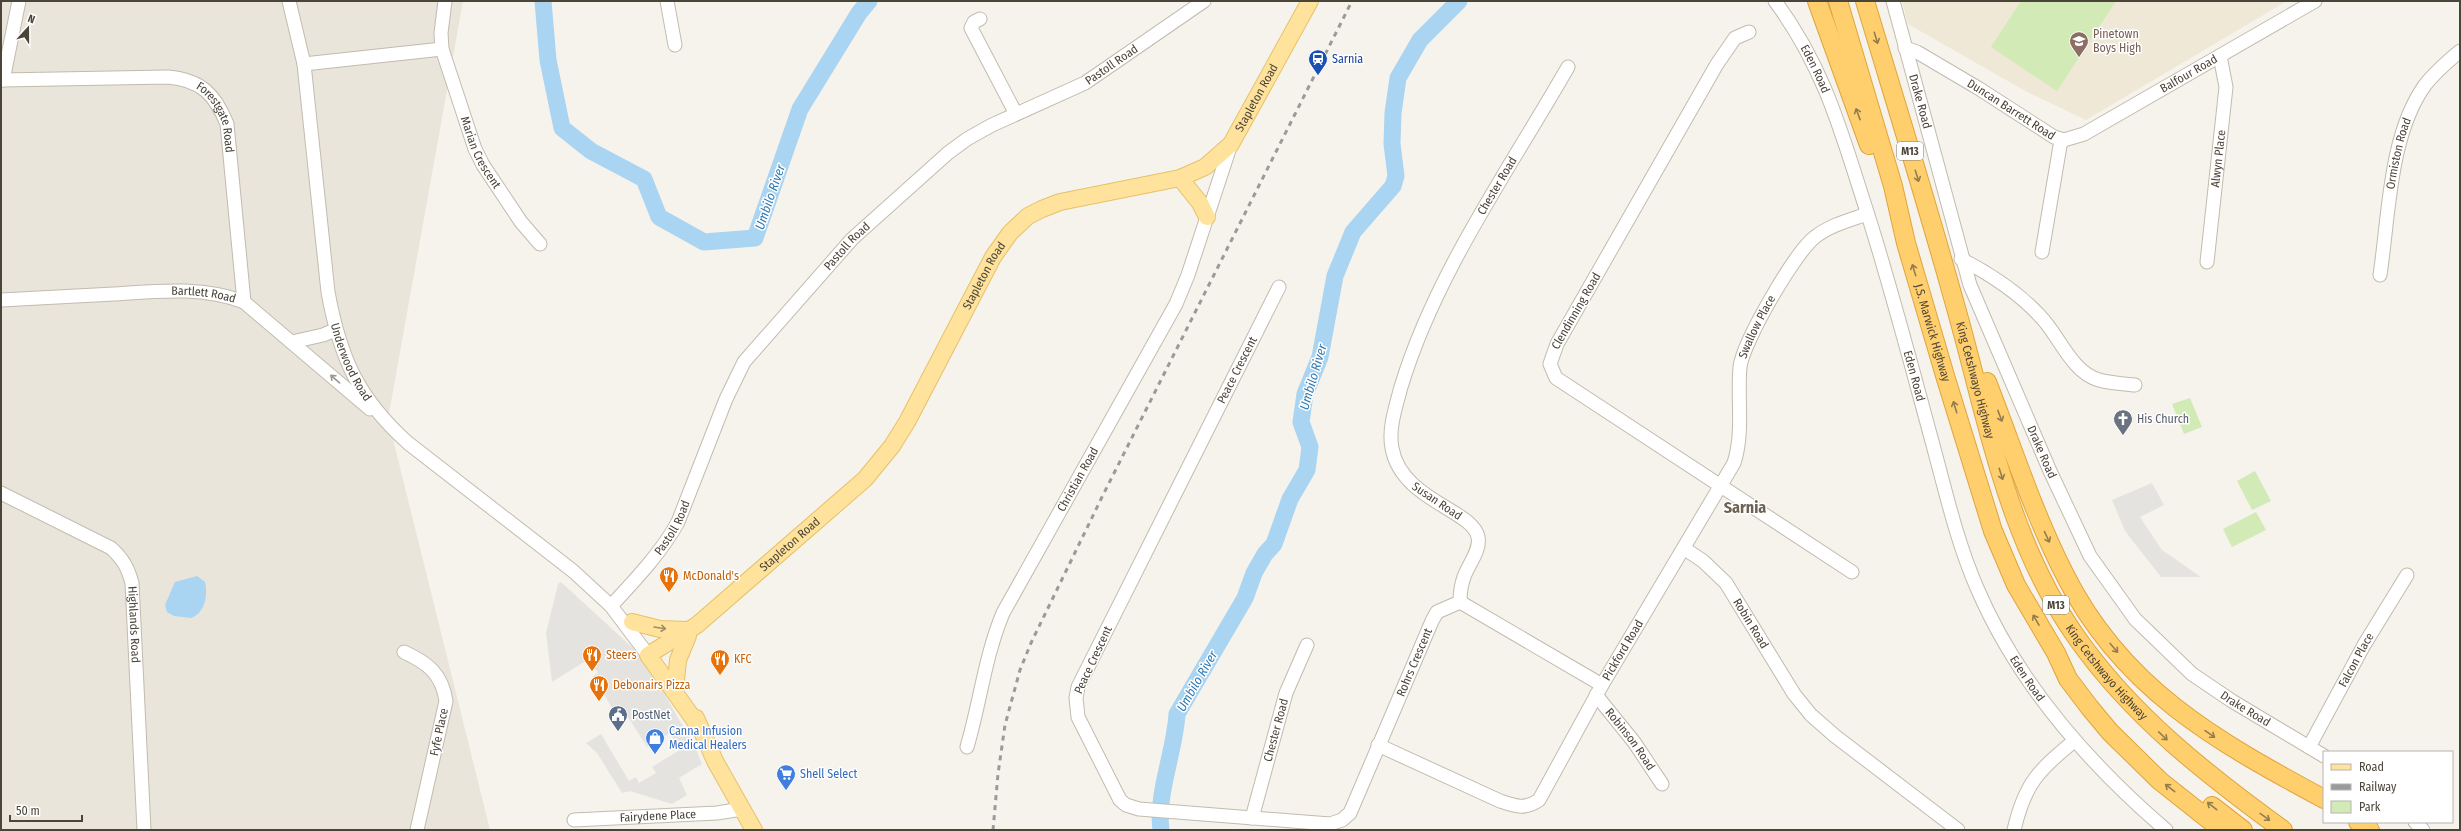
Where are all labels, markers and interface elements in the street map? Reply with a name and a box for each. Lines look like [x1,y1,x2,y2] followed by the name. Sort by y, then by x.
[8,8,48,48] north arrow
[26,12,37,26] text: N
[2093,27,2141,55] place label: Pinetown Boys High
[2068,30,2090,58] school or university icon: Pinetown Boys High
[1873,32,1880,45] one-way arrow
[1083,42,1141,88] street label: Pastoll Road
[1798,42,1833,95] street label: Eden Road
[1307,48,1329,76] station icon: Sarnia
[1332,52,1363,66] place label: Sarnia
[2158,52,2220,96] street label: Balfour Road
[1232,61,1281,134] street label: Stapleton Road
[1906,73,1934,130] street label: Drake Road
[1965,76,2058,143] street label: Duncan Barrett Road
[194,79,237,153] street label: Forestgate Road
[1854,109,1862,121] one-way arrow
[458,115,504,191] street label: Marian Crescent
[2383,116,2414,190] street label: Ormiston Road
[2208,129,2228,188] street label: Alwyn Place
[1897,142,1923,160] road number: M13
[1474,154,1520,217] street label: Chester Road
[752,162,788,231] water label: Umbilo River
[1914,170,1921,183] one-way arrow
[821,219,873,273] street label: Pastoll Road
[960,239,1009,312] street label: Stapleton Road
[1910,263,1917,276] one-way arrow
[1548,270,1604,352] street label: Clendinning Road
[1911,282,1954,384] street label: J.S. Marwick Highway
[171,284,237,306] street label: Bartlett Road
[1736,293,1778,360] street label: Swallow Place
[1953,320,1998,441] street label: King Cetshwayo Highway
[328,321,374,404] street label: Underwood Road
[1214,334,1260,406] street label: Peace Crescent
[1296,342,1330,412] water label: Umbilo River
[1901,349,1928,403] street label: Eden Road
[330,375,340,384] one-way arrow
[1951,401,1958,414] one-way arrow
[2112,408,2134,436] church icon: His Church
[1996,409,2004,421] one-way arrow
[2137,412,2189,426] place label: His Church
[2024,424,2059,481] street label: Drake Road
[1054,445,1101,514] street label: Christian Road
[1998,467,2005,480] one-way arrow
[1409,479,1465,523] street label: Susan Road
[651,498,693,558] street label: Pastoll Road
[1724,498,1766,517] district label: Sarnia
[757,514,823,574] street label: Stapleton Road
[2044,531,2051,543] one-way arrow
[658,565,680,593] restaurant icon: McDonald's
[683,569,739,583] place label: McDonald's
[125,586,143,663] street label: Highlands Road
[1730,596,1771,651] street label: Robin Road
[2043,596,2069,614] road number: M13
[2032,614,2040,626] one-way arrow
[1599,617,1646,683] street label: Pickford Road
[2063,622,2151,723] street label: King Cetshwayo Highway
[653,624,666,632] one-way arrow
[1071,624,1115,696] street label: Peace Crescent
[1394,626,1435,699] street label: Rohrs Crescent
[2336,630,2377,690] street label: Falcon Place
[2109,642,2118,653] one-way arrow
[581,644,603,672] restaurant icon: Steers
[606,648,637,662] place label: Steers
[709,648,731,676] restaurant icon: KFC
[1174,648,1221,714] water label: Umbilo River
[734,652,752,666] place label: KFC
[2007,653,2048,704] street label: Eden Road
[588,674,610,702] restaurant icon: Debonairs Pizza
[613,678,690,692] place label: Debonairs Pizza
[2218,688,2273,729] street label: Drake Road
[1261,697,1291,763] street label: Chester Road
[607,704,629,732] public building icon: PostNet
[1603,705,1658,773] street label: Robinson Road
[427,707,451,757] street label: Fyfe Place
[632,708,670,722] place label: PostNet
[669,724,747,752] place label: Canna Infusion Medical Healers
[644,727,666,755] shop icon: Canna Infusion Medical Healers
[2204,730,2215,738] one-way arrow
[2158,731,2168,741] one-way arrow
[2323,751,2453,823] legend
[2359,760,2384,774] text: Road
[775,763,797,791] supermarket icon: Shell Select
[800,767,857,781] place label: Shell Select
[2359,780,2397,794] text: Railway
[2164,784,2175,793] one-way arrow
[10,797,82,823] scale bar
[2359,800,2381,814] text: Park
[2207,802,2218,811] one-way arrow
[16,804,40,818] text: 50 m
[619,807,696,825] street label: Fairydene Place
[2259,813,2270,821] one-way arrow

